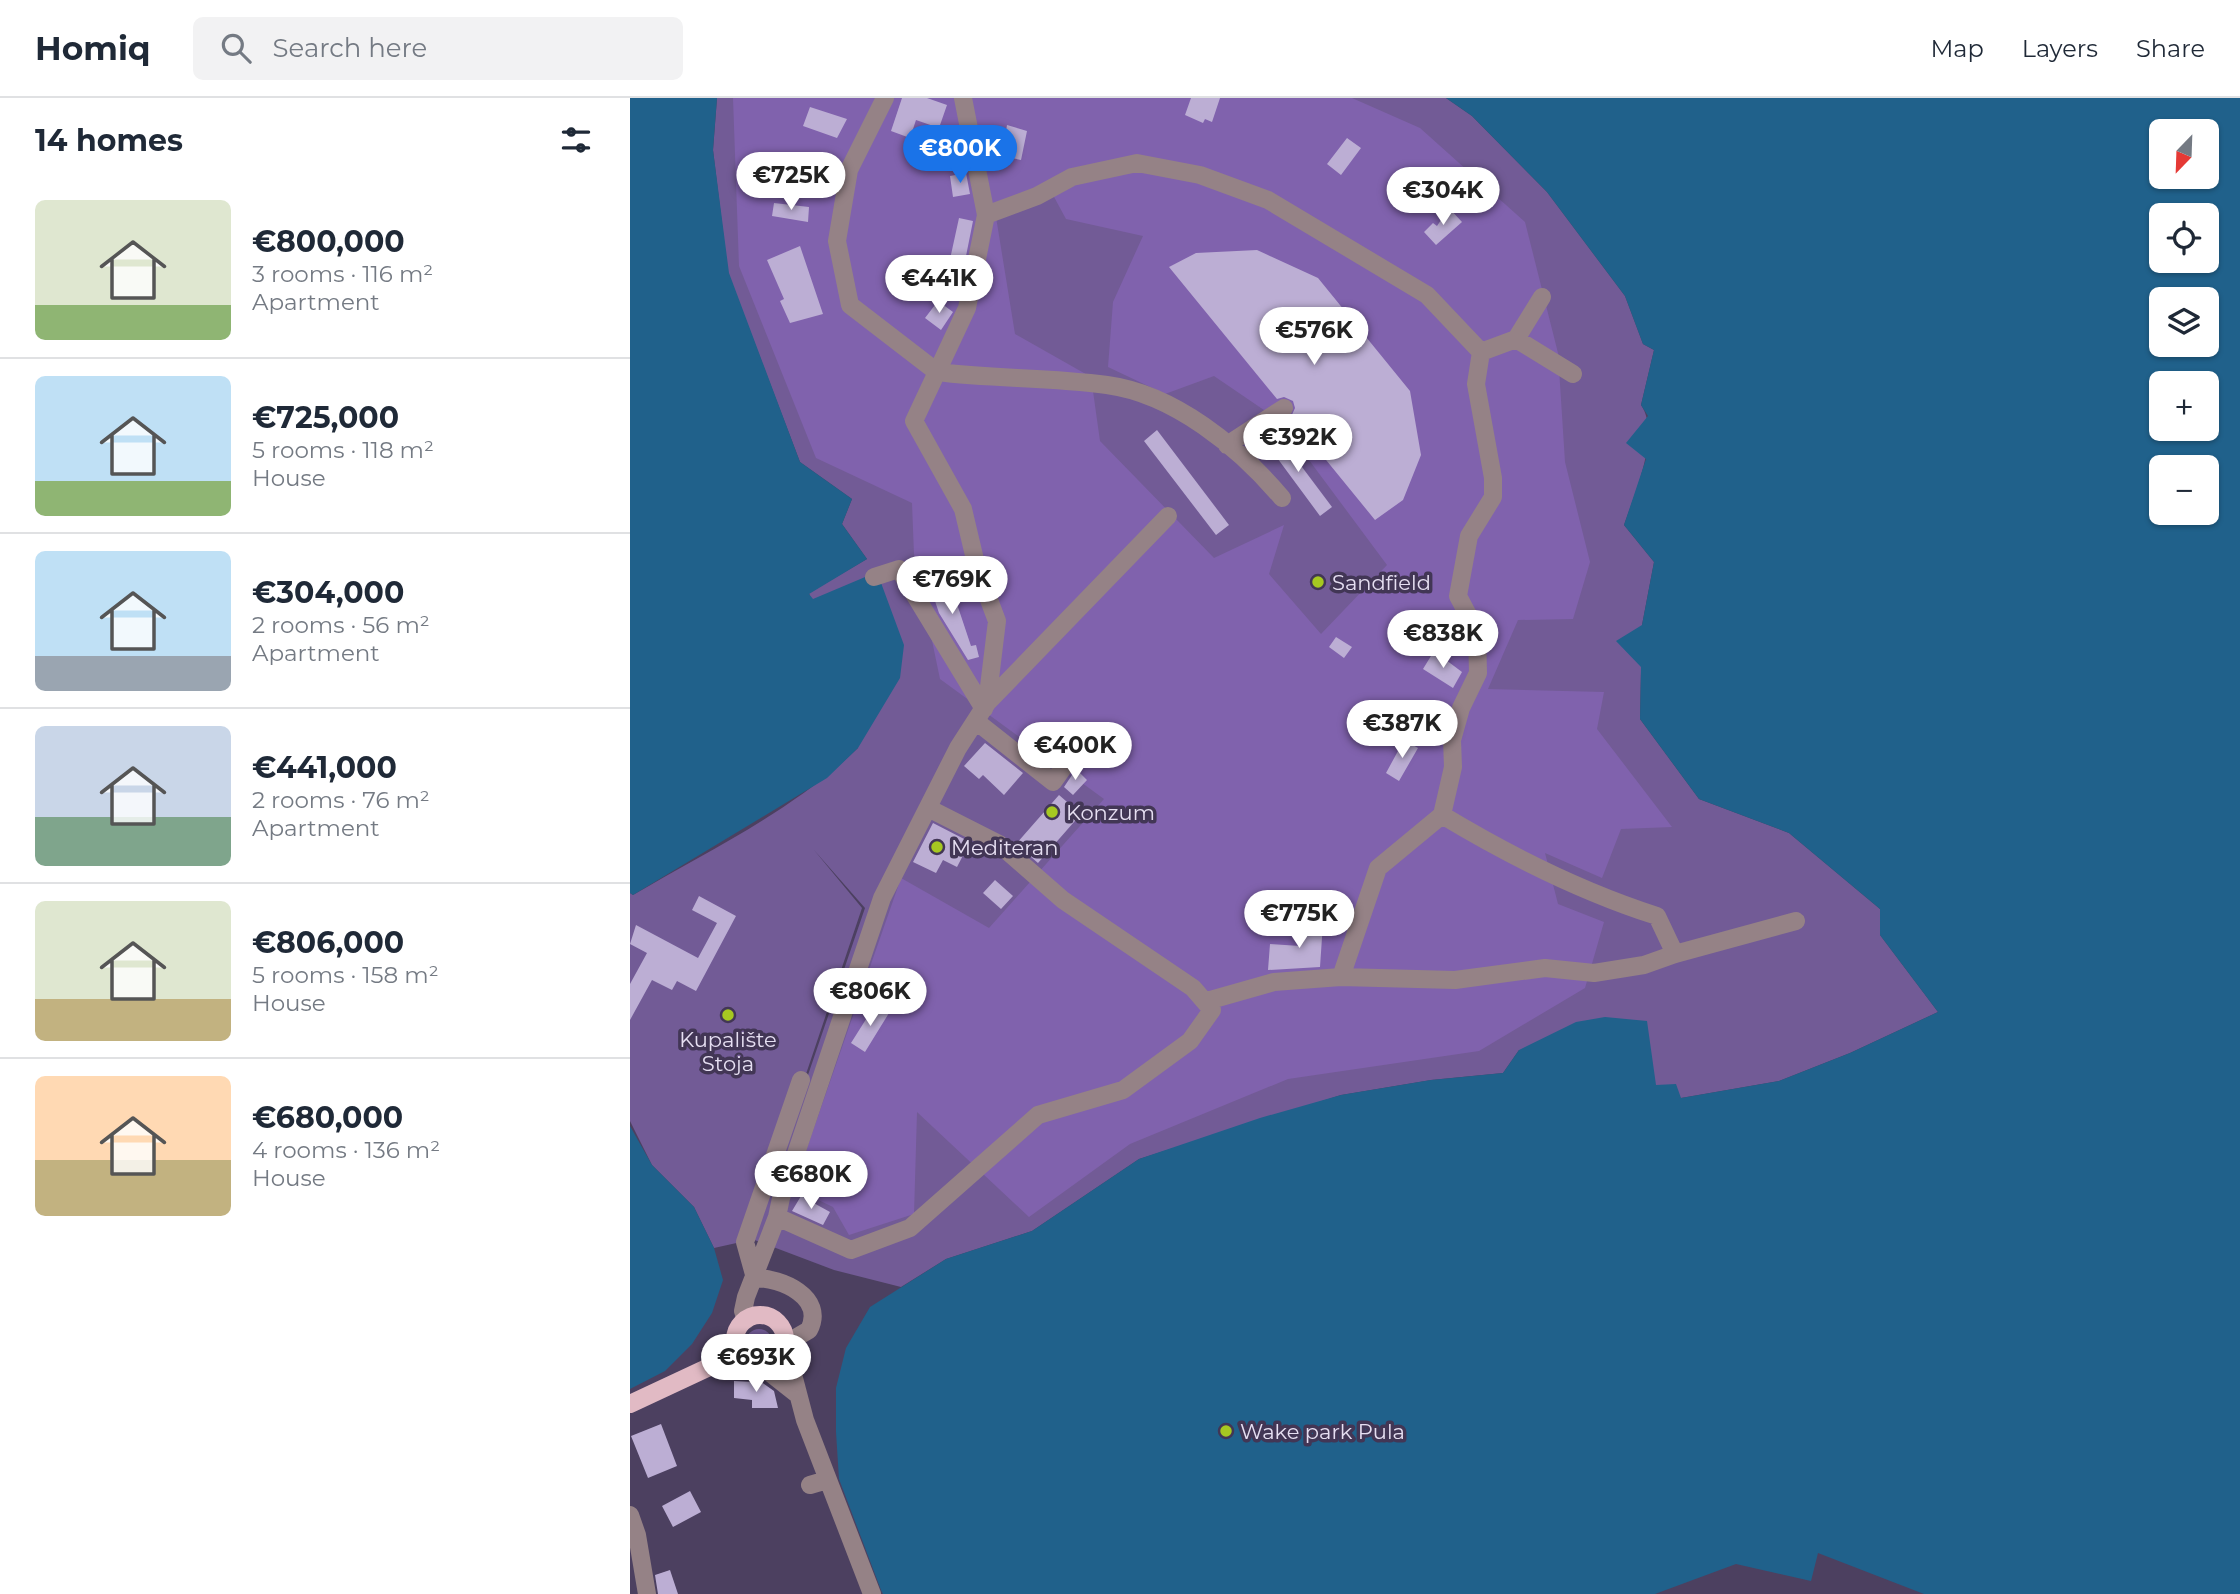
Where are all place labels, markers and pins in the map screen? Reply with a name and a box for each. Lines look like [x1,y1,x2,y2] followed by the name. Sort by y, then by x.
[911,126,1009,185] pin: €800K
[742,152,840,212] pin: €725K
[1394,167,1492,227] pin: €304K
[890,256,988,315] pin: €441K
[1265,308,1363,367] pin: €576K
[1249,414,1347,474] pin: €392K
[903,556,1001,616] pin: €769K
[1332,570,1431,595] place label: Sandfield
[1310,574,1326,590] marker: Sandfield
[1394,610,1492,670] pin: €838K
[1353,700,1451,760] pin: €387K
[1026,722,1124,782] pin: €400K
[1066,800,1155,825] place label: Konzum
[1044,804,1060,820] marker: Konzum
[951,835,1058,860] place label: Mediteran
[929,839,945,855] marker: Mediteran
[1250,890,1348,950] pin: €775K
[821,968,919,1028] pin: €806K
[720,1007,736,1023] marker: Kupalište Stoja
[679,1027,777,1076] place label: Kupalište Stoja
[762,1152,860,1211] pin: €680K
[707,1334,805,1394] pin: €693K
[1240,1419,1405,1444] place label: Wake park Pula
[1218,1423,1234,1439] marker: Wake park Pula

